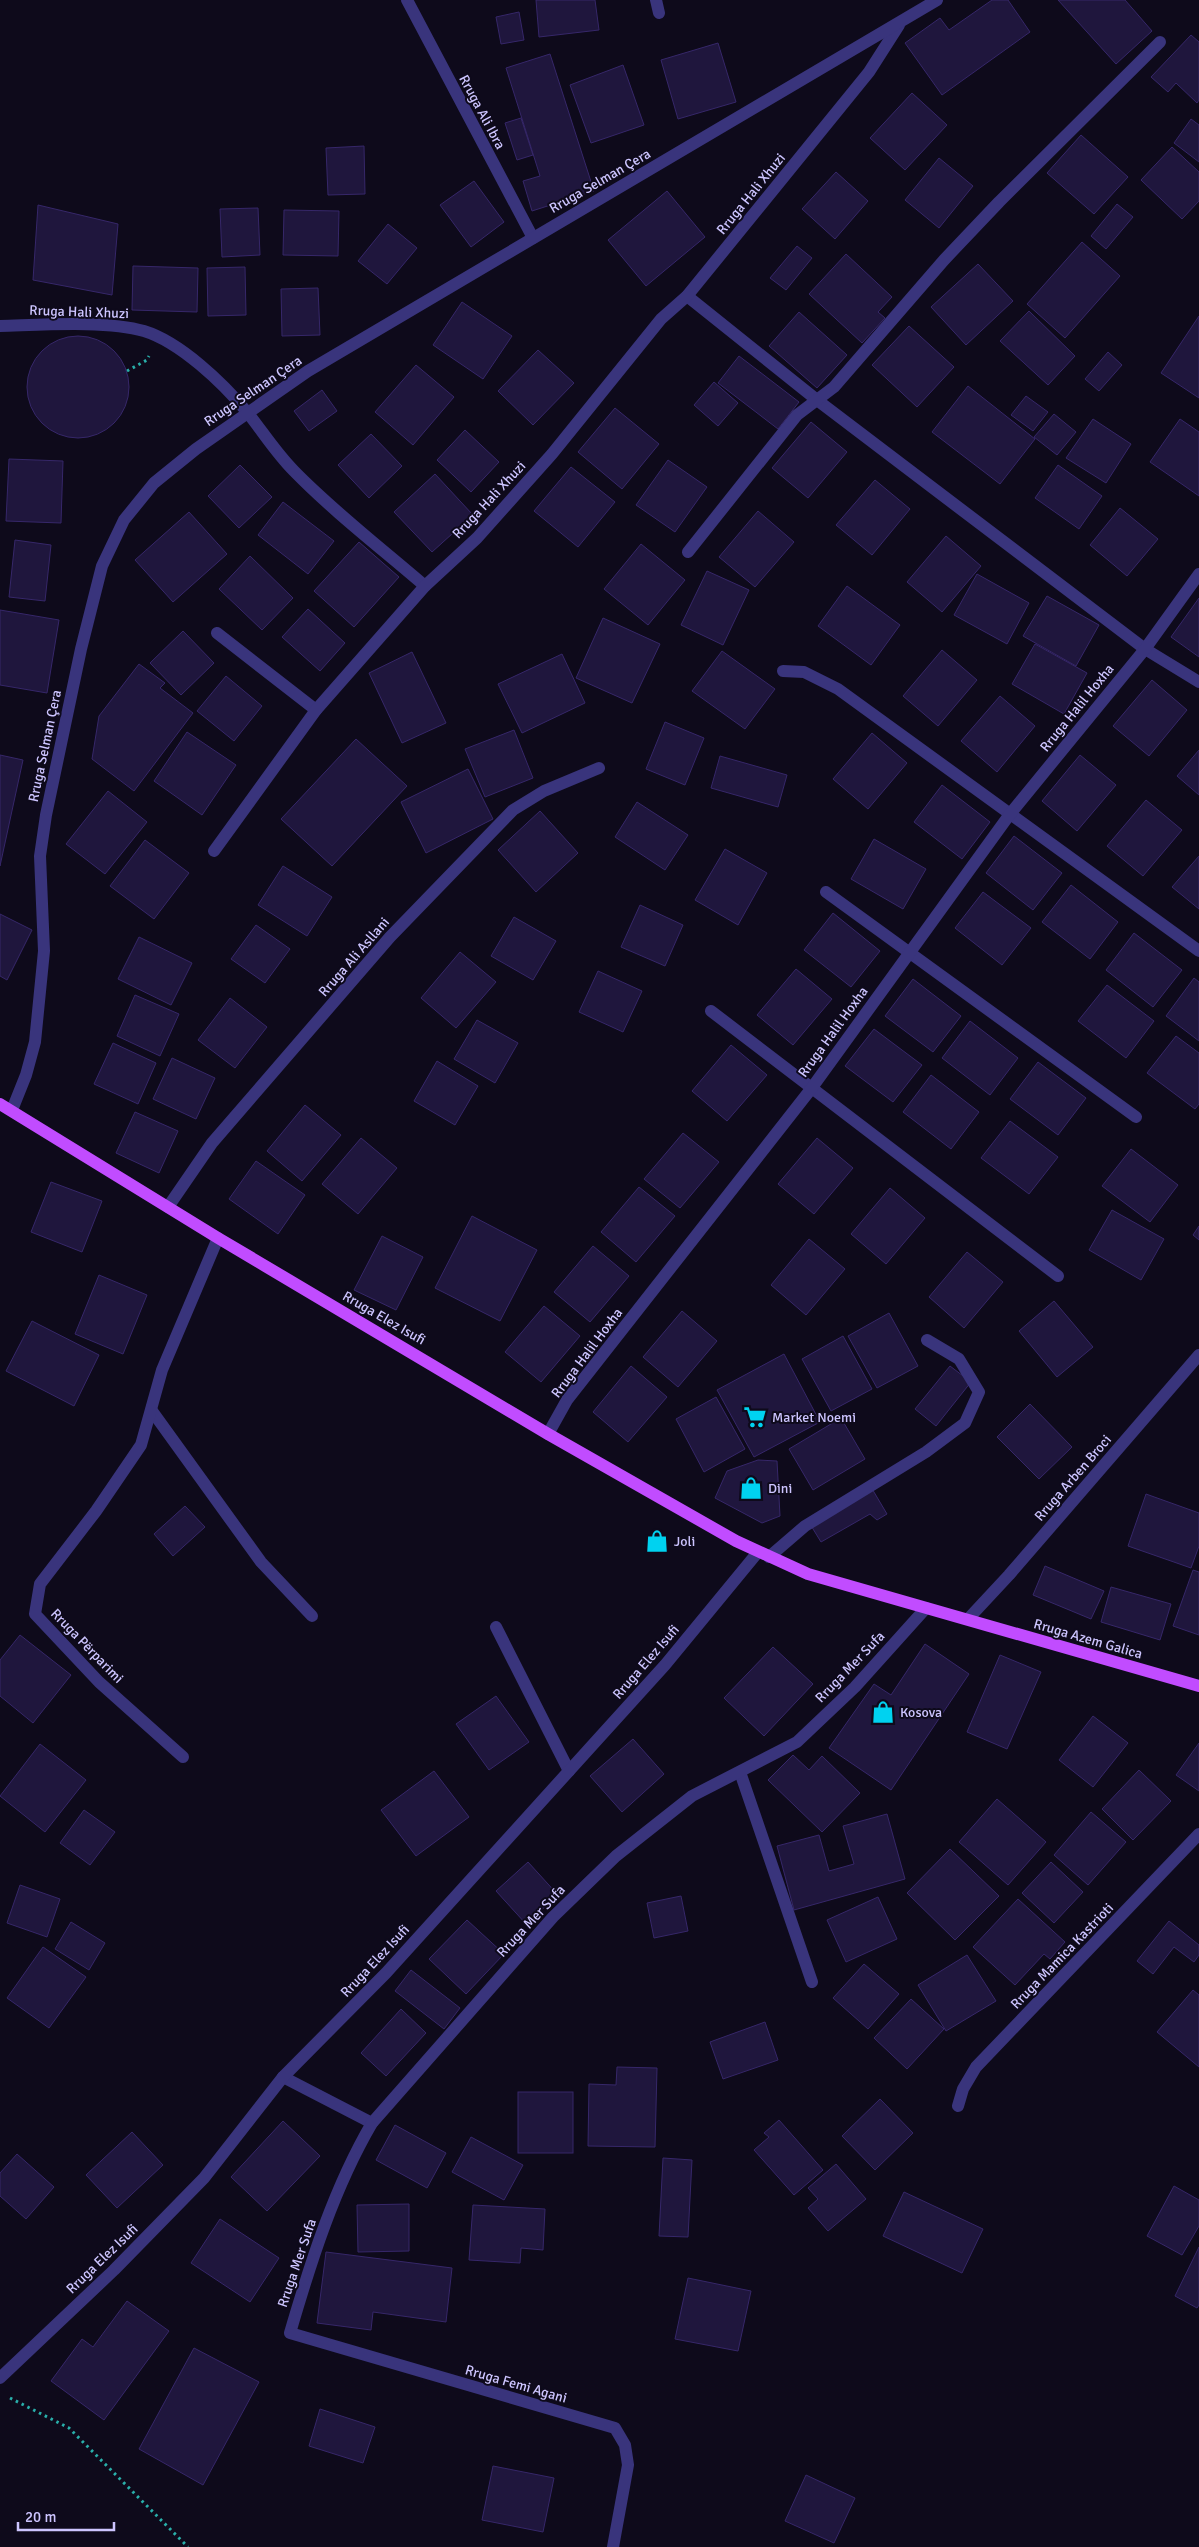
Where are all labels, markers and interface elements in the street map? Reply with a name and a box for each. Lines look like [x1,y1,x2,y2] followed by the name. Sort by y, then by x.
[455,72,509,152] street label: Rruga Ali Ibra
[546,145,654,217] street label: Rruga Selman Çera
[713,150,789,238] street label: Rruga Hali Xhuzi
[29,302,129,322] street label: Rruga Hali Xhuzi
[201,352,305,430] street label: Rruga Selman Çera
[449,458,529,542] street label: Rruga Hali Xhuzi
[1036,661,1118,755] street label: Rruga Halil Hoxha
[25,688,65,804] street label: Rruga Selman Çera
[315,914,393,1000] street label: Rruga Ali Asllani
[794,983,872,1081] street label: Rruga Halil Hoxha
[339,1287,429,1349] street label: Rruga Elez Isufi
[548,1305,626,1401] street label: Rruga Halil Hoxha
[742,1404,768,1430] supermarket icon: Market Noemi
[772,1409,856,1426] place label: Market Noemi
[1031,1431,1115,1525] street label: Rruga Arben Broci
[738,1475,764,1501] shop icon: Dini
[768,1480,792,1497] place label: Dini
[644,1528,670,1554] shop icon: Joli
[674,1533,695,1550] place label: Joli
[47,1605,127,1687] street label: Rruga Përparimi
[1032,1615,1144,1663] street label: Rruga Azem Galica
[609,1621,683,1703] street label: Rruga Elez Isufi
[812,1628,888,1706] street label: Rruga Mer Sufa
[870,1699,896,1725] shop icon: Kosova
[900,1704,942,1721] place label: Kosova
[493,1881,569,1961] street label: Rruga Mer Sufa
[1007,1900,1117,2012] street label: Rruga Mamica Kastrioti
[337,1921,413,2001] street label: Rruga Elez Isufi
[274,2216,320,2310] street label: Rruga Mer Sufa
[63,2221,141,2297] street label: Rruga Elez Isufi
[463,2361,569,2407] street label: Rruga Femi Agani
[18,2500,114,2532] scale bar
[25,2508,56,2526] text: 20 m

